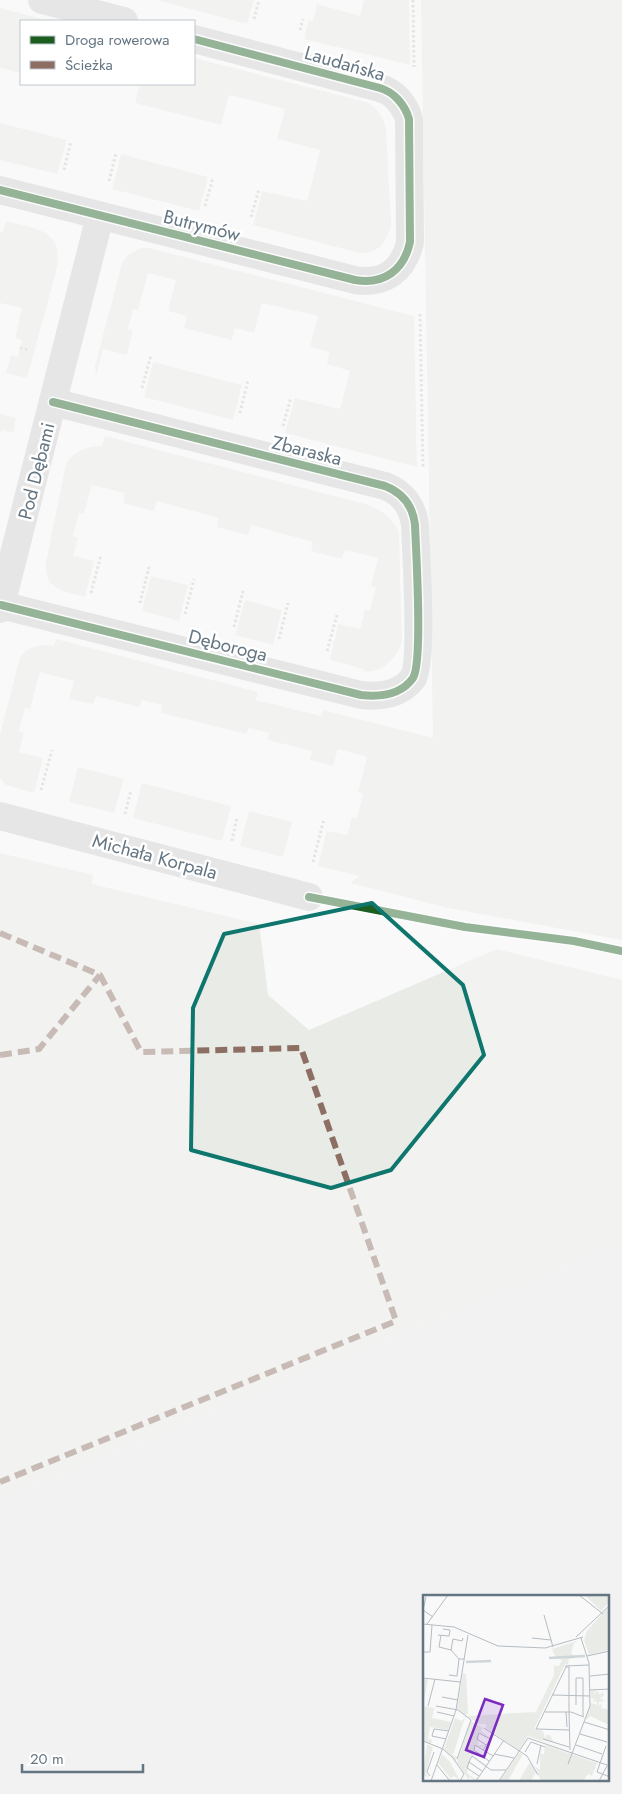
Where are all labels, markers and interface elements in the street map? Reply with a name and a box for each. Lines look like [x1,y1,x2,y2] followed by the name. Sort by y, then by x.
[20,20,195,85] legend
[65,29,169,51] text: Droga rowerowa
[301,39,388,88] street label: Laudańska
[65,54,113,76] text: Ścieżka
[161,203,243,248] street label: Butrymów
[11,420,62,523] street label: Pod Dębami
[269,429,345,472] street label: Zbaraska
[186,623,270,668] street label: Dęboroga
[89,827,220,886] street label: Michała Korpala
[423,1595,610,1782] inset map
[22,1742,144,1774] scale bar
[30,1748,64,1770] text: 20 m

